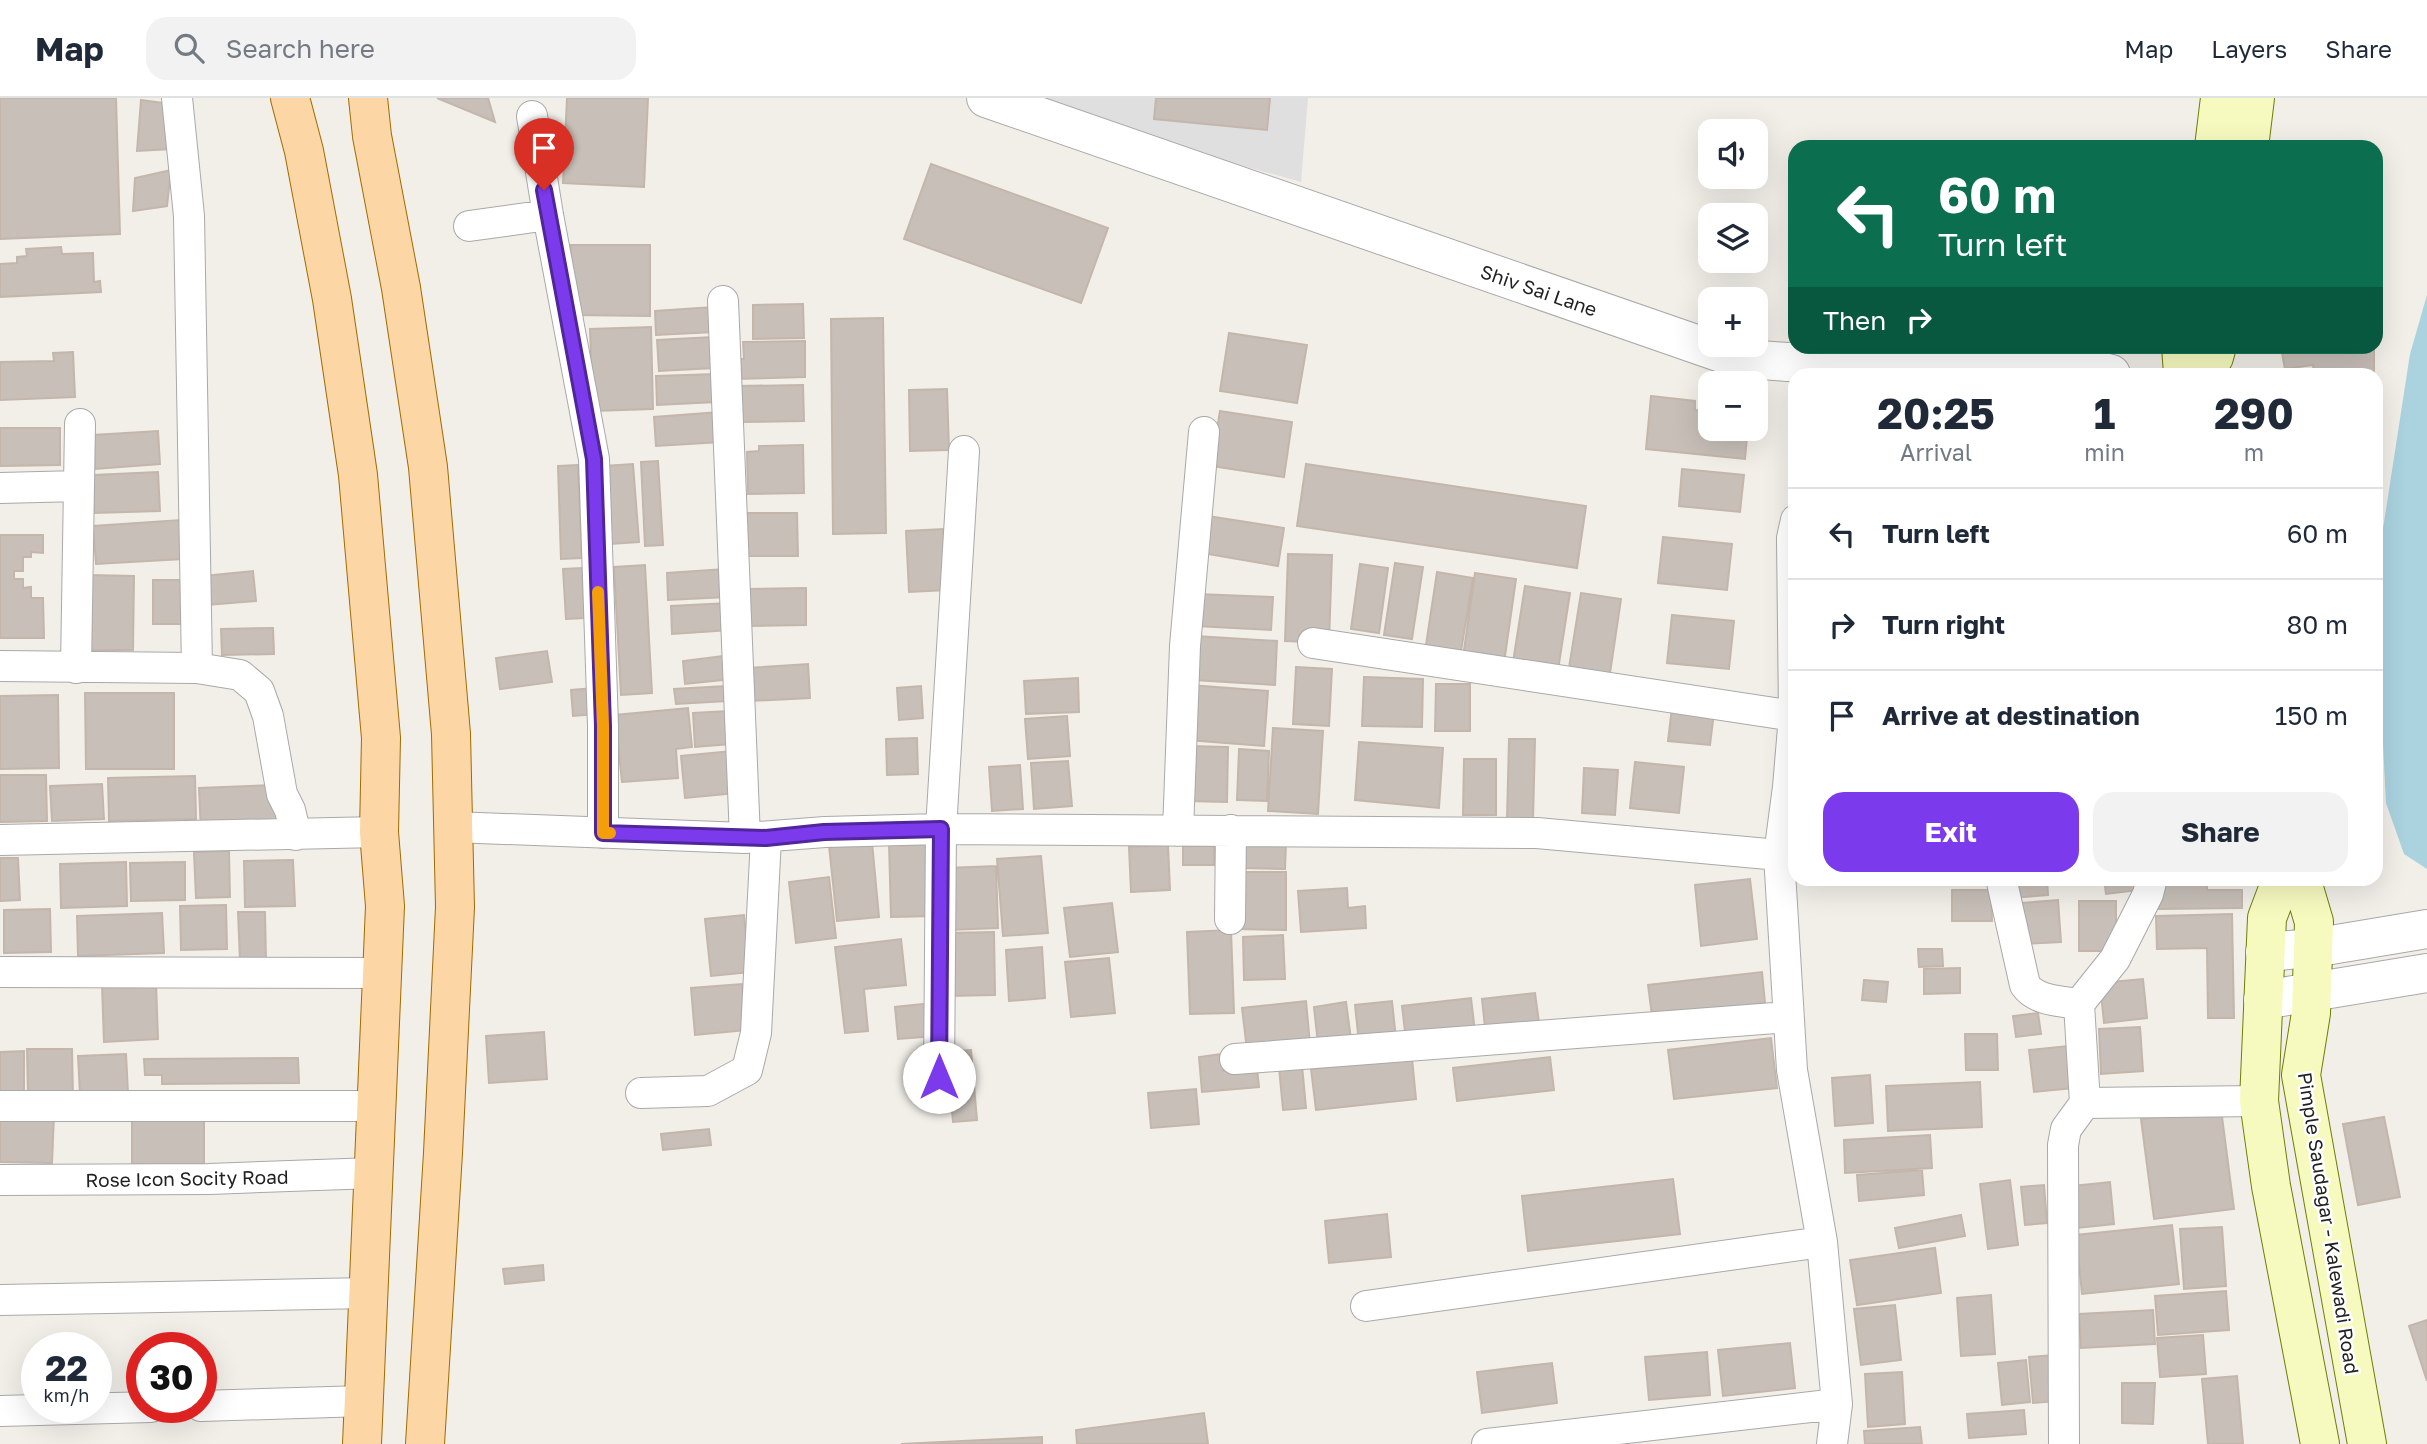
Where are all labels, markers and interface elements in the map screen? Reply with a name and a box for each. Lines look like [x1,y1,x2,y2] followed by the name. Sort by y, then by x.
[146,17,636,80] search box
[35,29,104,68] text: Map
[170,29,208,67] icon: search
[226,33,375,64] text: Search here
[2124,34,2173,63] text: Map
[2211,34,2287,63] text: Layers
[2325,34,2392,63] text: Share
[514,118,574,190] pin
[1698,119,1768,441] map controls
[1698,119,1768,189] button: sound
[525,129,563,167] icon: arrive
[1938,165,2056,224] text: 60 m
[1823,168,1914,259] icon: left
[1698,203,1768,273] button: layers
[1938,225,2067,263] text: Turn left
[1478,259,1600,321] street label: Shiv Sai Lane
[1698,287,1768,357] button: +
[1900,301,1938,339] icon: right
[1823,305,1886,336] text: Then
[1698,371,1768,441] button: −
[1877,388,1995,438] text: 20:25
[2094,388,2115,438] text: 1
[2214,388,2294,438] text: 290
[1900,438,1972,466] text: Arrival
[2084,438,2125,466] text: min
[2244,438,2264,466] text: m
[1823,515,1861,553] icon: left
[1882,518,1990,549] text: Turn left
[2287,518,2348,549] text: 60 m
[1823,606,1861,644] icon: right
[1882,609,2005,640] text: Turn right
[2287,609,2348,640] text: 80 m
[1823,697,1861,735] icon: arrive
[1882,700,2140,731] text: Arrive at destination
[2275,700,2348,731] text: 150 m
[1823,792,2079,872] button: Exit
[2093,792,2348,872] button: Share
[902,1040,976,1114] position arrow
[2294,1070,2364,1376] street label: Pimple Saudagar - Kalewadi Road
[85,1165,289,1191] street label: Rose Icon Socity Road
[126,1332,217,1423] speed limit sign: 30
[45,1347,88,1389] text: 22
[44,1384,89,1406] text: km/h

